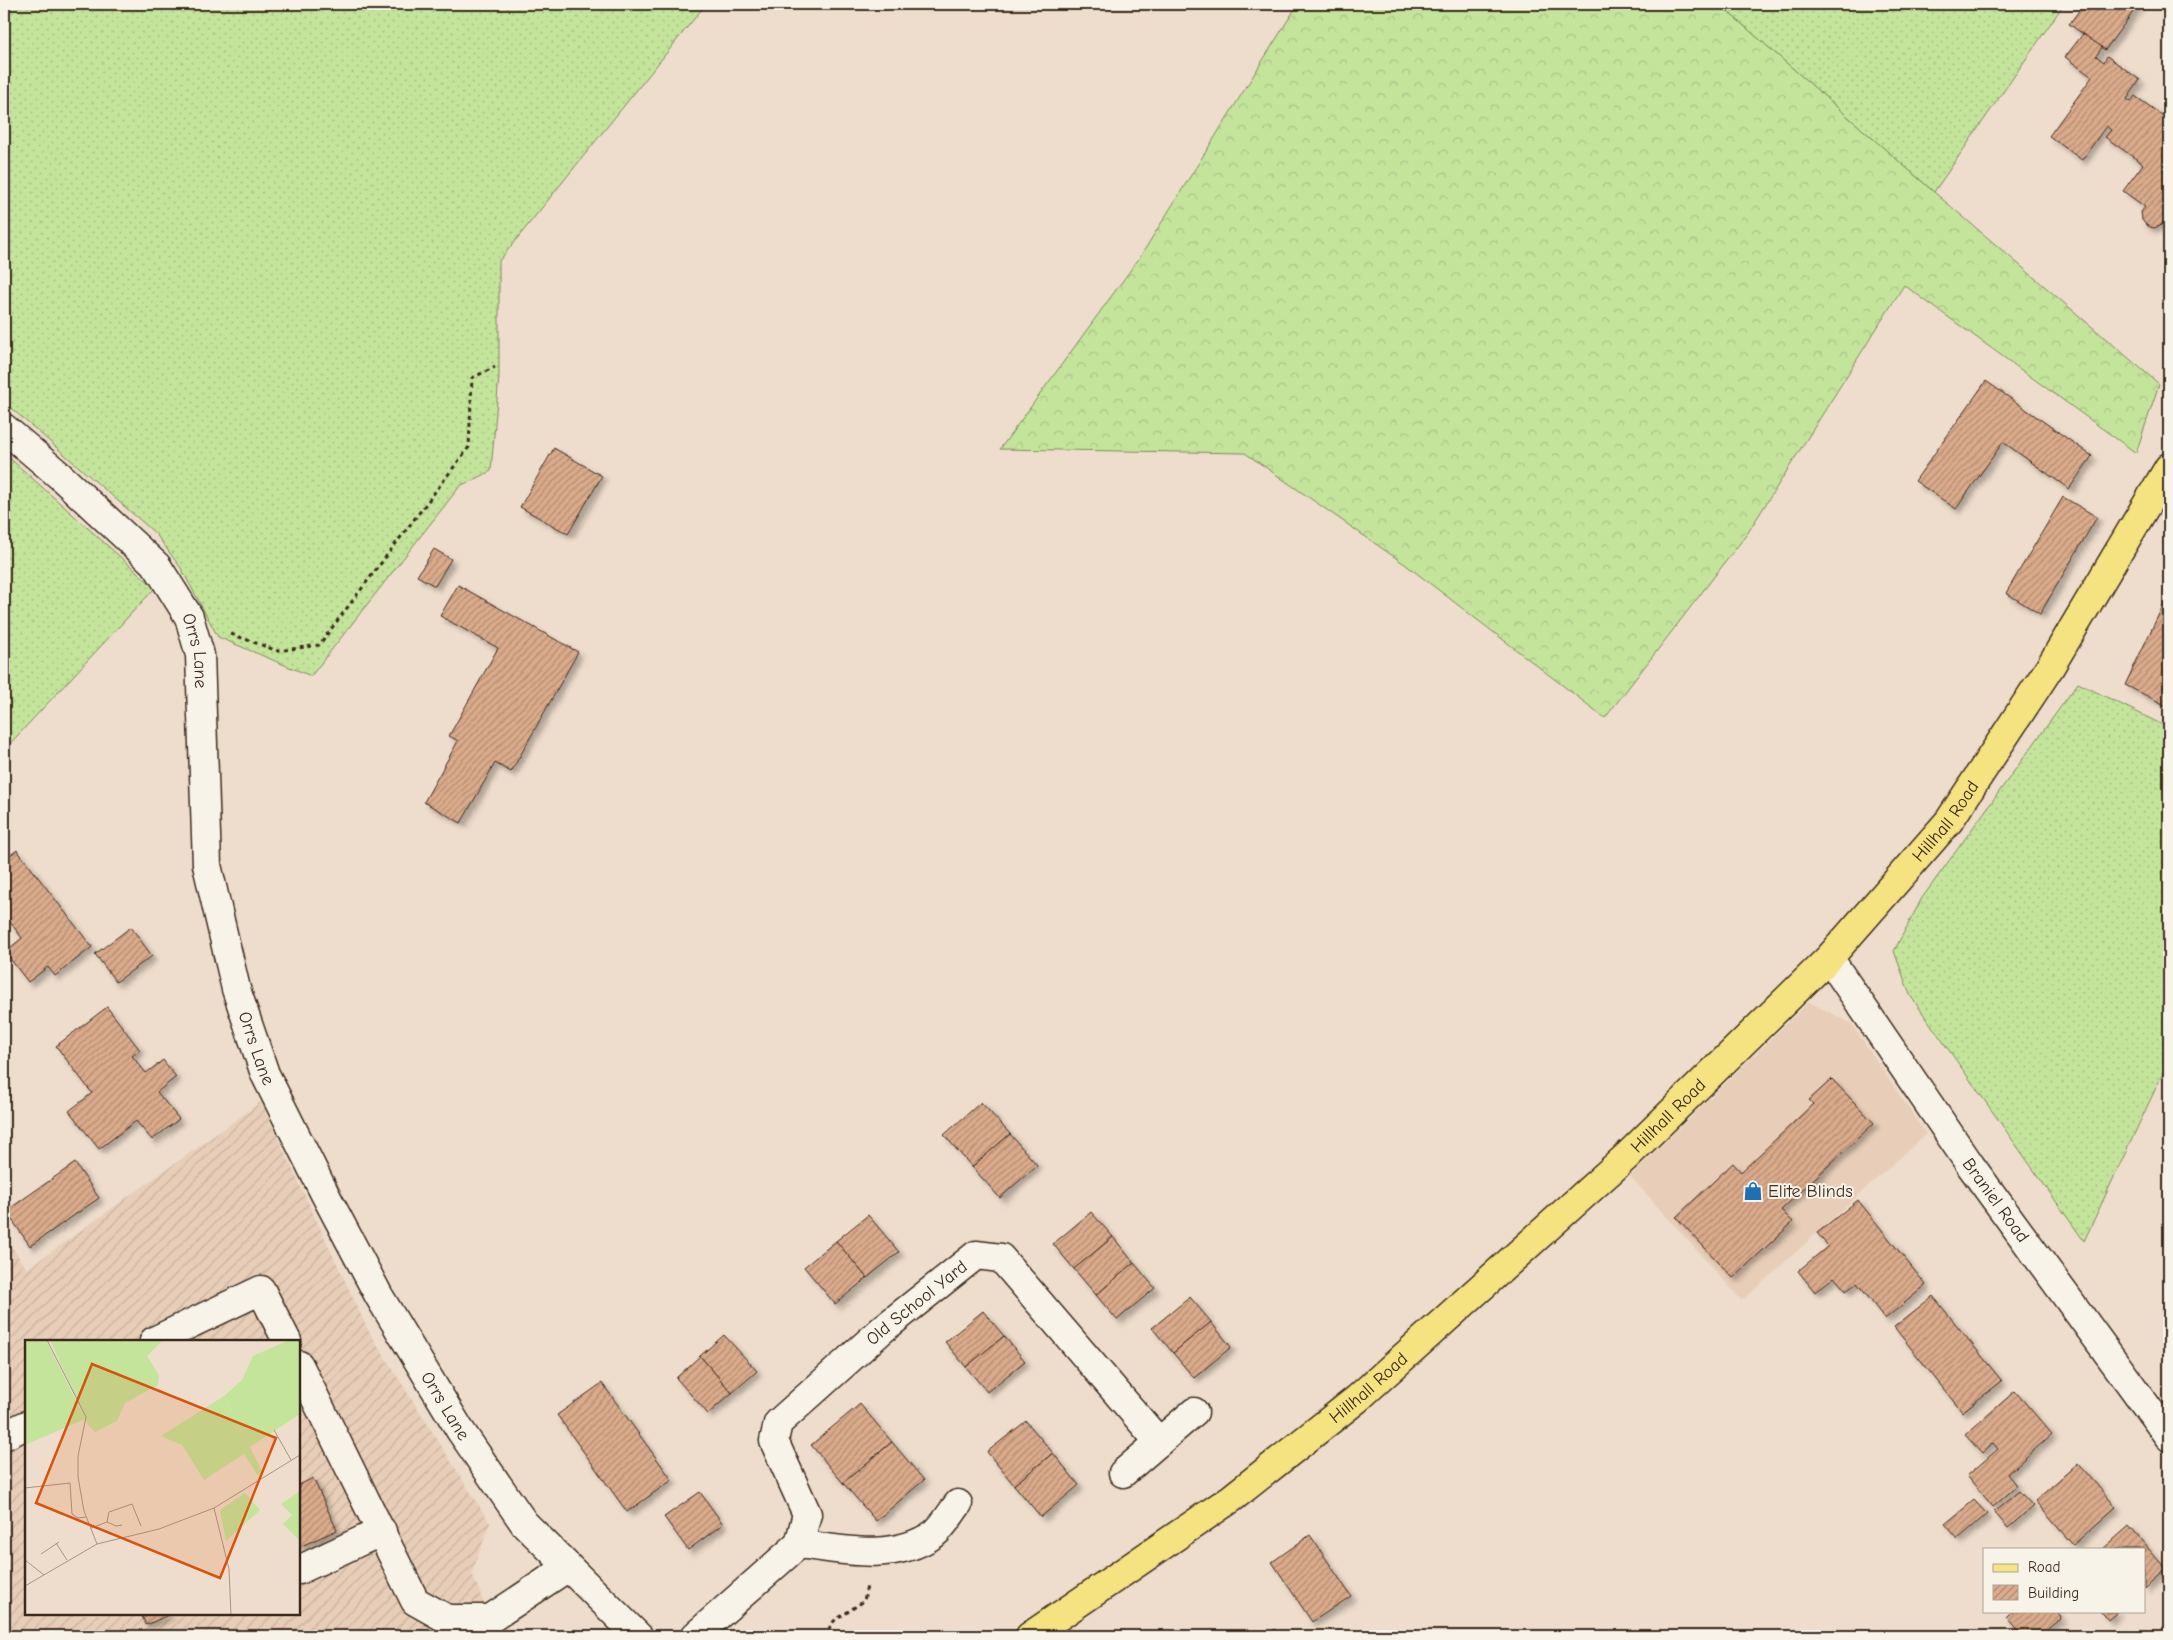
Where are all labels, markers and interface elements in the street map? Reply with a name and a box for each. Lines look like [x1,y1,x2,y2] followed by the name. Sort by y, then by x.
[177,611,211,689] street label: Orrs Lane
[1908,777,1983,866] street label: Hillhall Road
[233,1009,279,1089] street label: Orrs Lane
[1627,1075,1710,1157] street label: Hillhall Road
[1958,1154,2033,1247] street label: Braniel Road
[1742,1180,1764,1202] shop icon: Elite Blinds
[1768,1181,1853,1202] place label: Elite Blinds
[862,1256,972,1350] street label: Old School Yard
[25,1340,300,1615] inset map
[1325,1349,1412,1428] street label: Hillhall Road
[416,1368,474,1444] street label: Orrs Lane
[1983,1548,2146,1612] legend
[2028,1558,2060,1576] text: Road
[2028,1584,2079,1602] text: Building

